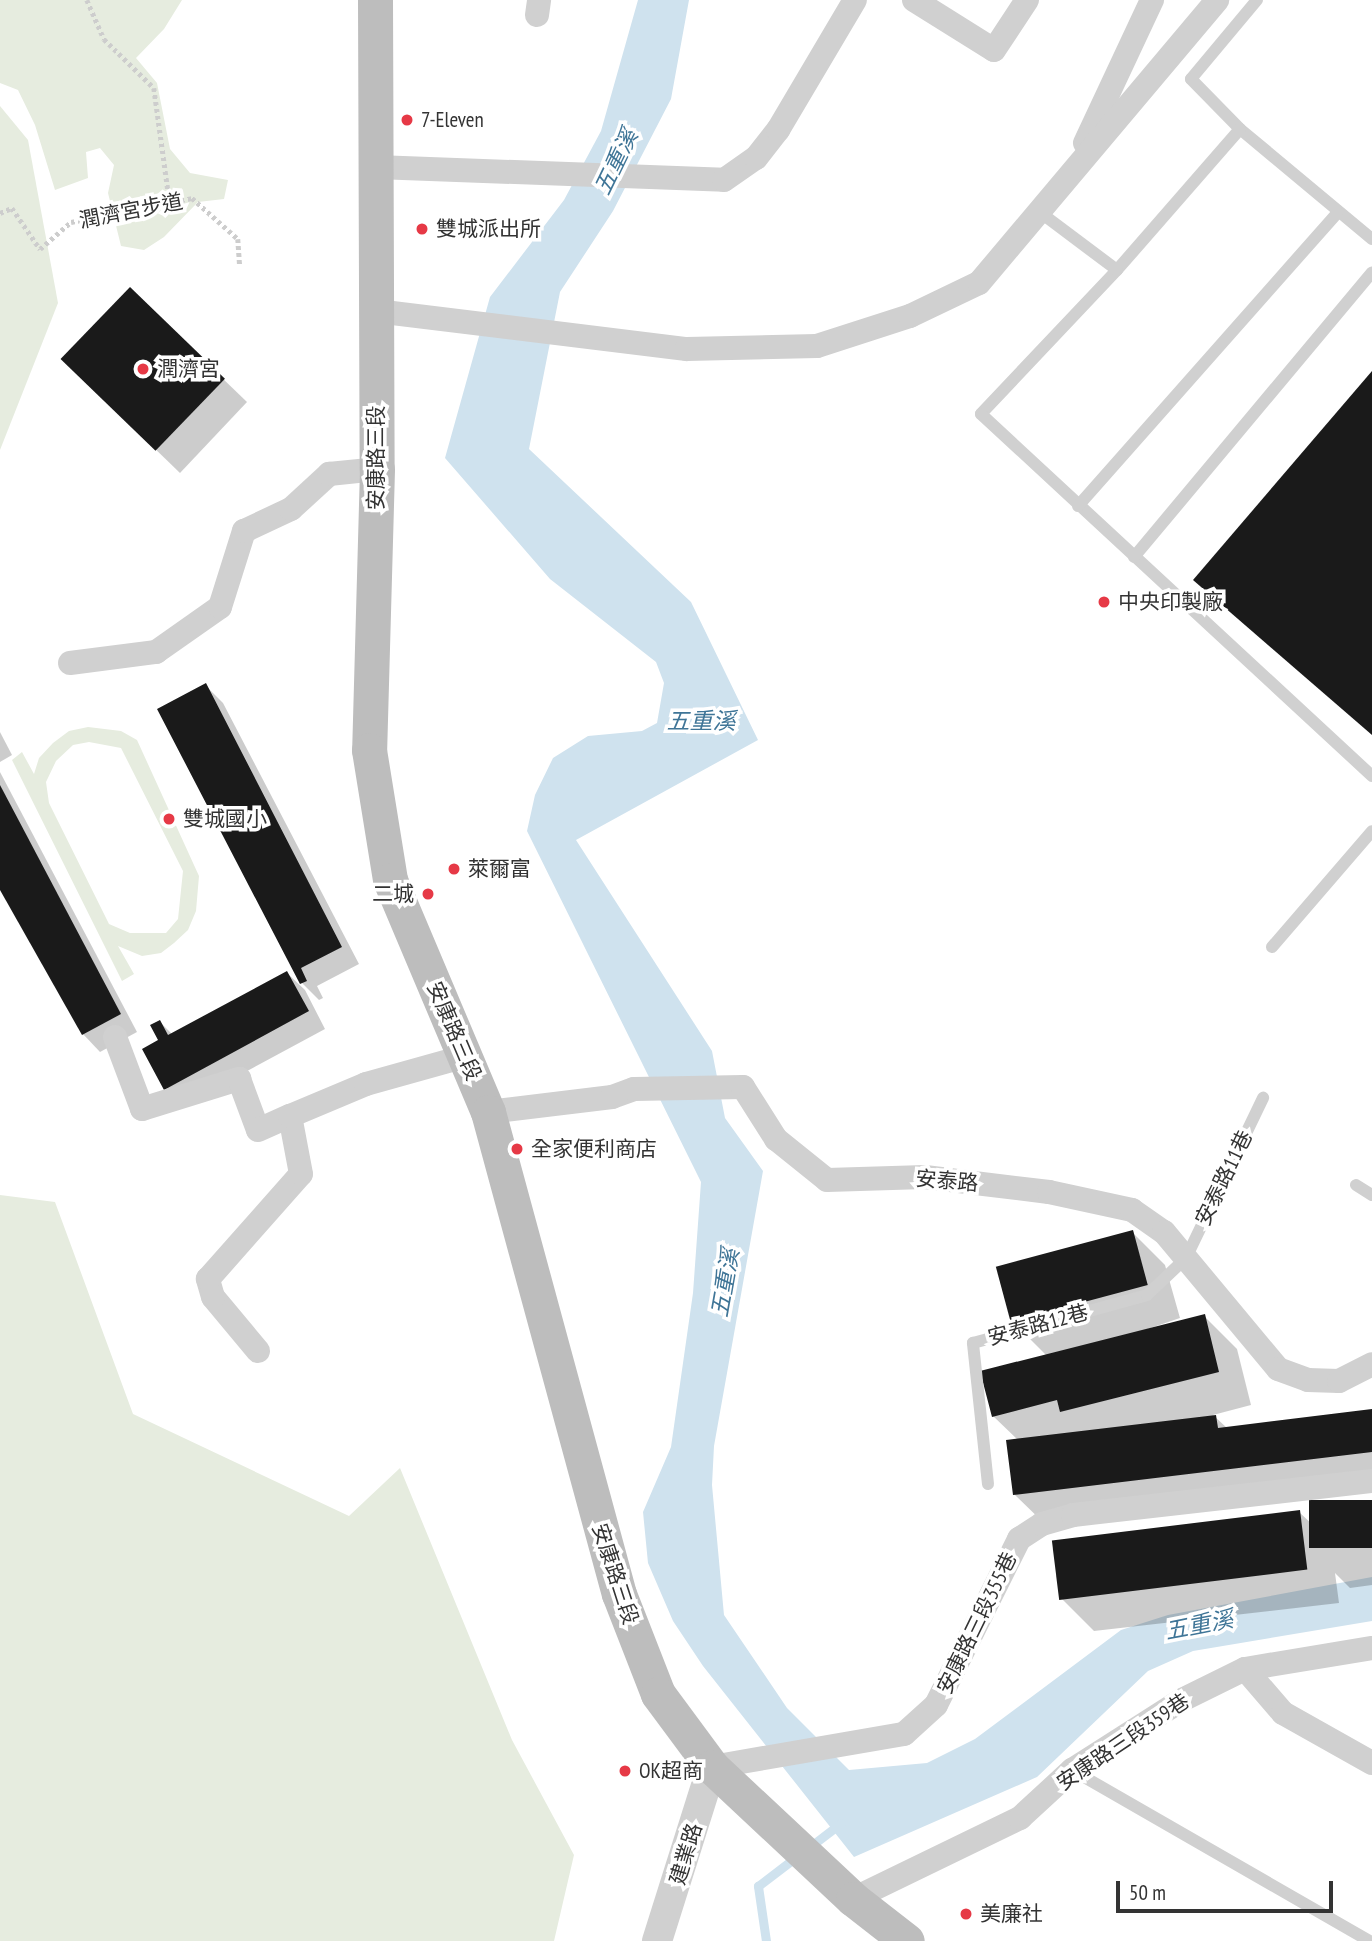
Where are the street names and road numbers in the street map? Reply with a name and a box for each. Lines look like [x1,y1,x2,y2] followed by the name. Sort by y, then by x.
[77,189,185,233] street label: 潤濟宮步道
[363,406,389,510] street label: 安康路三段
[422,978,486,1084] street label: 安康路三段
[1190,1126,1258,1230] street label: 安泰路11巷
[915,1166,979,1196] street label: 安泰路
[985,1300,1091,1350] street label: 安泰路12巷
[587,1520,643,1628] street label: 安康路三段
[932,1548,1022,1698] street label: 安康路三段355巷
[1052,1688,1194,1796] street label: 安康路三段359巷
[665,1820,707,1888] street label: 建業路

